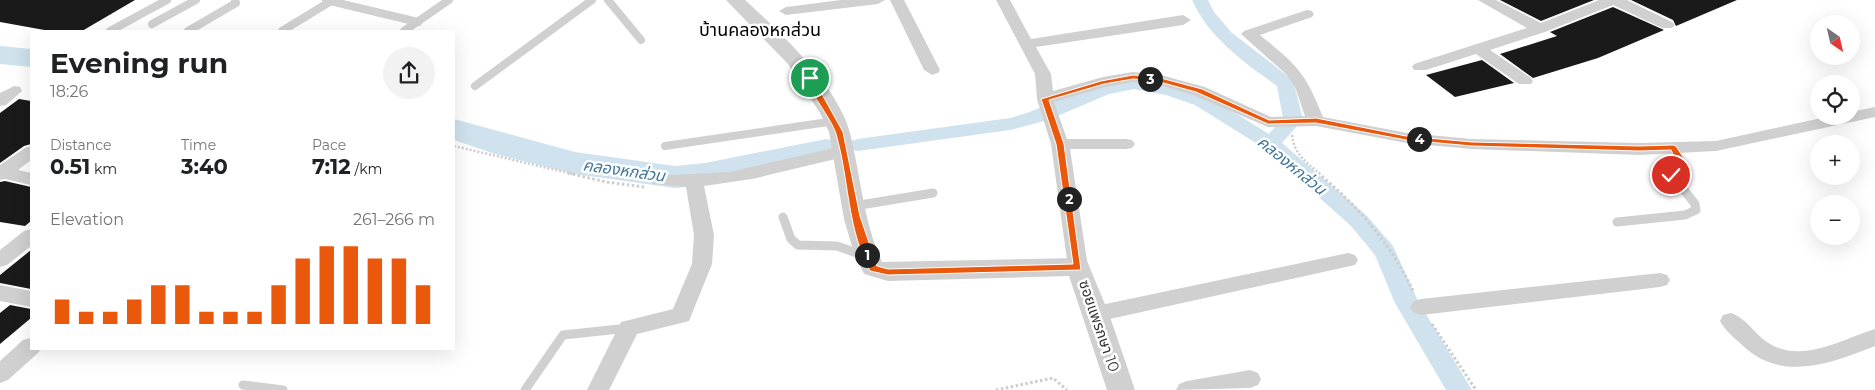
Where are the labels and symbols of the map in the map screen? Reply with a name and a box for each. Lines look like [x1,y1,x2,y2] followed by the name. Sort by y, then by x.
[1810,15,1860,65] north arrow
[699,19,821,41] district label: บ้านคลองหกส่วน
[789,57,831,99] pin
[1138,66,1162,92] pin: 3
[1406,126,1432,152] pin: 4
[1254,132,1331,199] water label: คลองหกส่วน
[1650,154,1692,196] pin
[582,155,667,186] water label: คลองหกส่วน
[1056,186,1082,212] pin: 2
[854,242,880,268] pin: 1
[1075,277,1124,374] street label: ซอยแพรกษา 10

